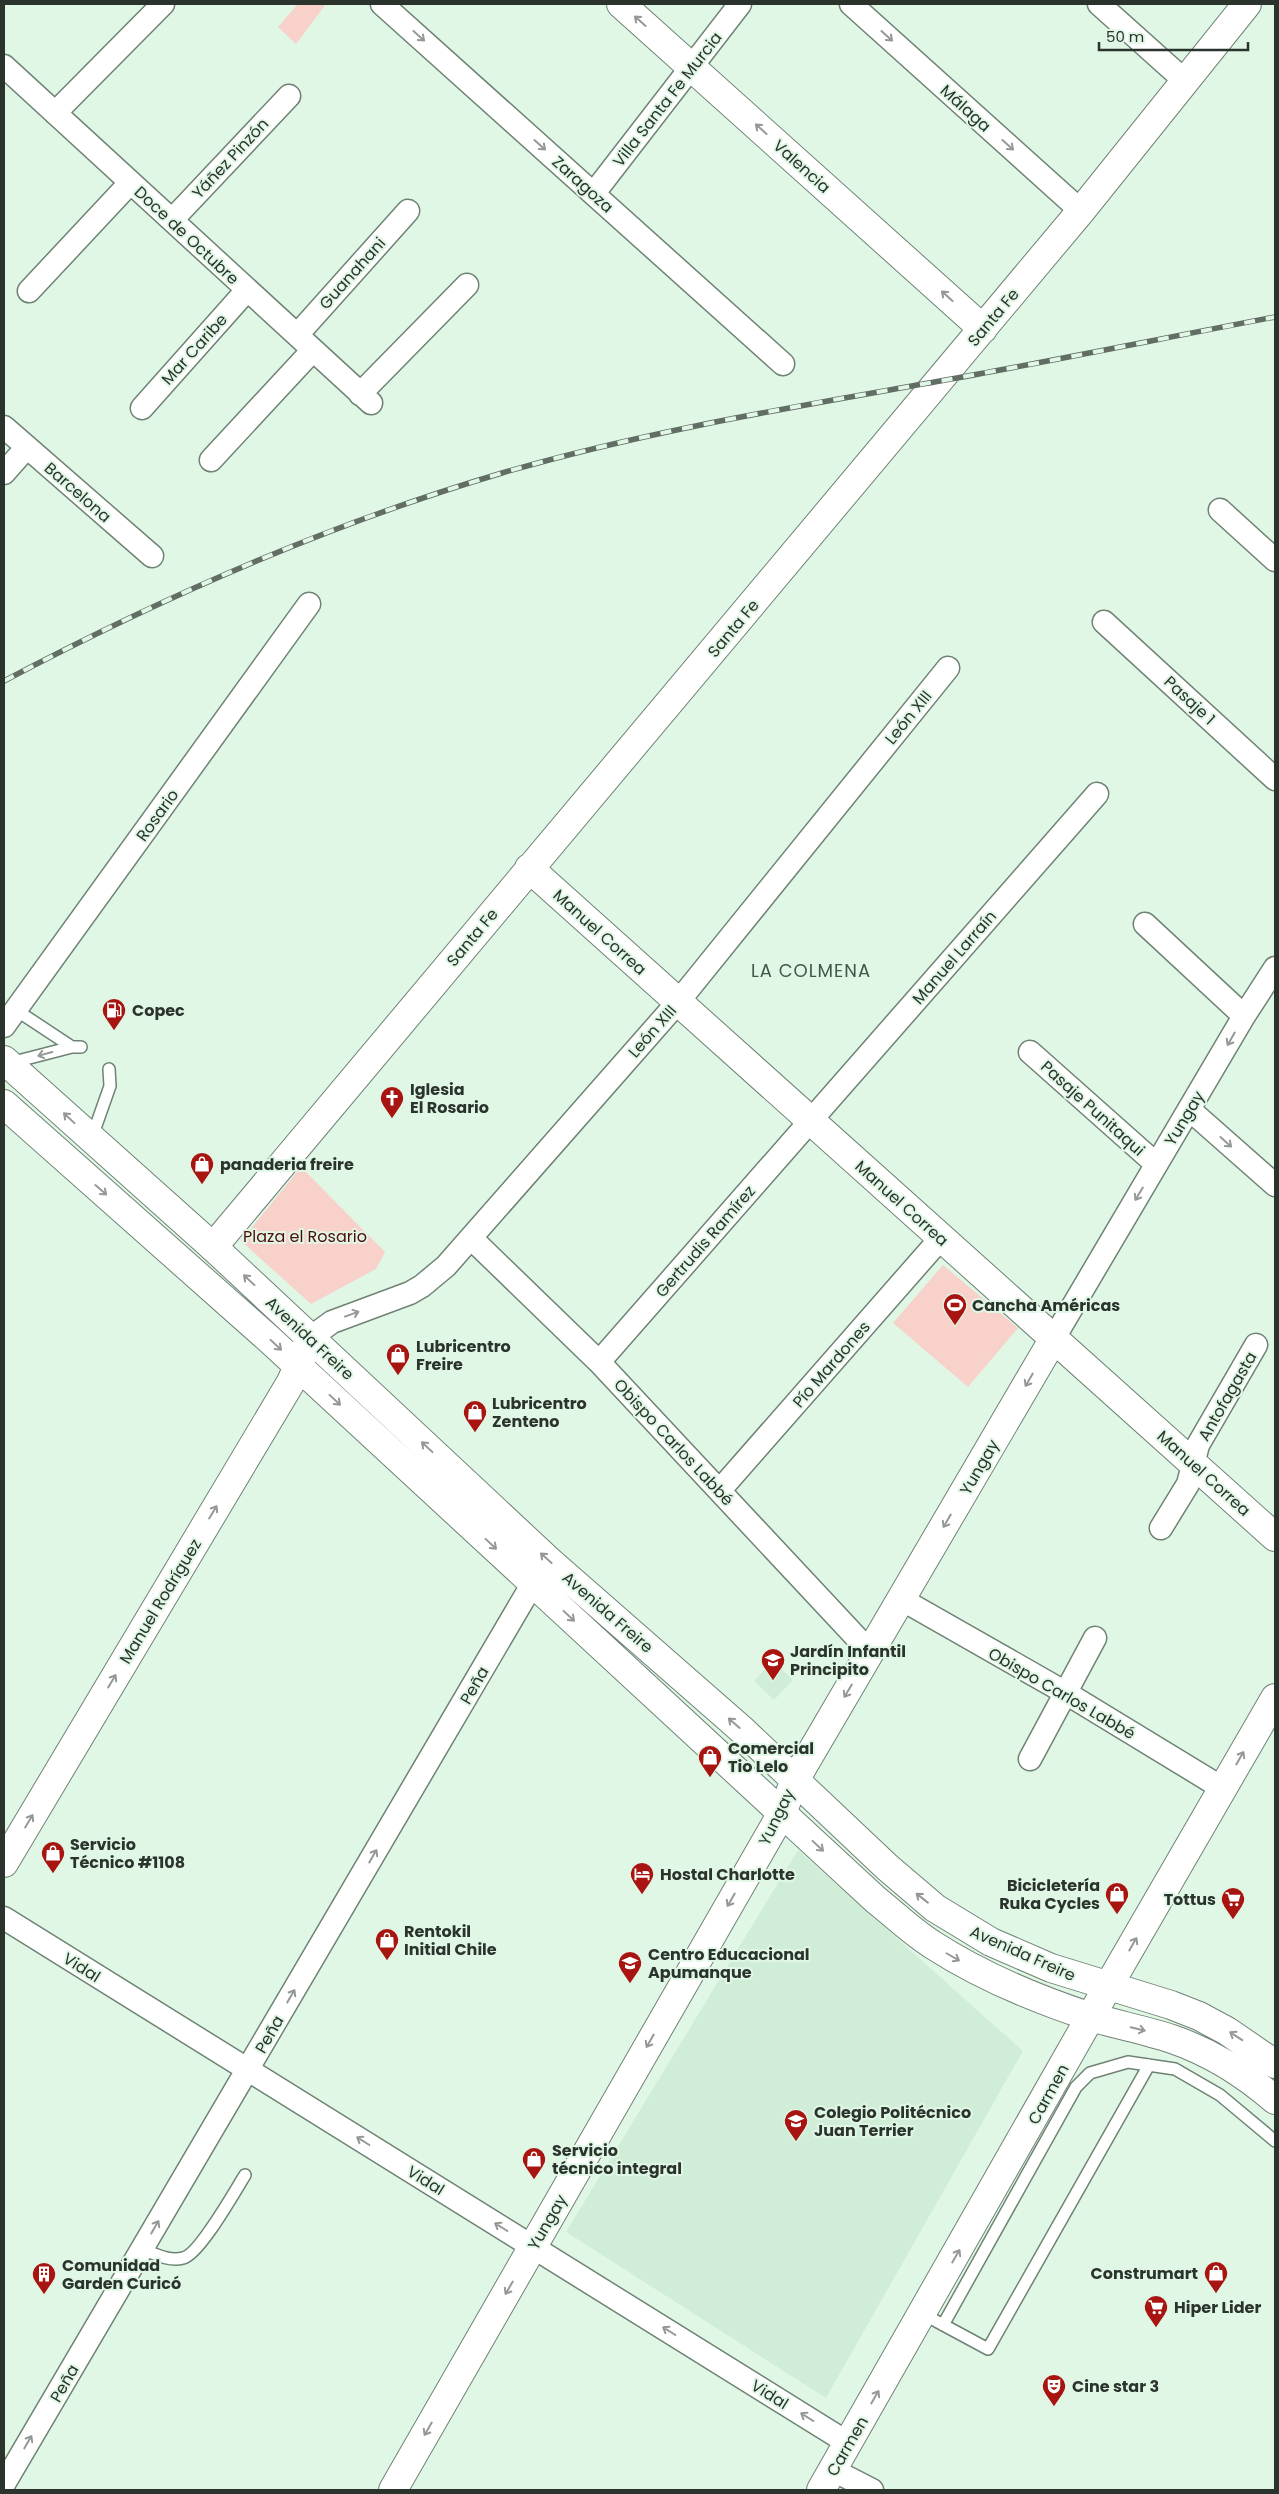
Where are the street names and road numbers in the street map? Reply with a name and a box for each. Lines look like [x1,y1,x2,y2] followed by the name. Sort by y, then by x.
[607,27,727,172] street label: Villa Santa Fe Murcia
[935,79,996,137] street label: Málaga
[187,113,274,204] street label: Yáñez Pinzón
[768,134,835,198] street label: Valencia
[547,151,618,218] street label: Zaragoza
[129,181,244,290] street label: Doce de Octubre
[314,232,391,314] street label: Guanahani
[962,283,1025,351] street label: Santa Fe
[156,309,233,390] street label: Mar Caribe
[39,457,116,528] street label: Barcelona
[702,594,765,662] street label: Santa Fe
[1159,671,1220,730] street label: Pasaje 1
[880,685,937,749] street label: León XIII
[131,785,184,846] street label: Rosario
[548,884,651,981] street label: Manuel Correa
[441,903,504,971] street label: Santa Fe
[907,905,1002,1009] street label: Manuel Larraín
[623,1000,682,1063] street label: León XIII
[1036,1055,1150,1161] street label: Pasaje Punitaqui
[1159,1086,1210,1150] street label: Yungay
[850,1155,953,1252] street label: Manuel Correa
[650,1180,761,1302] street label: Gertrudis Ramírez
[260,1291,359,1386] street label: Avenida Freire
[787,1316,875,1413] street label: Pío Mardones
[1193,1347,1262,1445] street label: Antofagasta
[609,1374,739,1511] street label: Obispo Carlos Labbé
[1152,1425,1255,1522] street label: Manuel Correa
[954,1435,1005,1499] street label: Yungay
[114,1534,207,1668] street label: Manuel Rodríguez
[557,1566,658,1658] street label: Avenida Freire
[984,1642,1140,1745] street label: Obispo Carlos Labbé
[454,1662,494,1708] street label: Peña
[753,1785,800,1849] street label: Yungay
[966,1920,1079,1987] street label: Avenida Freire
[59,1947,105,1988] street label: Vidal
[249,2011,289,2057] street label: Peña
[1022,2060,1074,2129] street label: Carmen
[403,2160,449,2201] street label: Vidal
[522,2190,573,2254] street label: Yungay
[44,2360,84,2406] street label: Peña
[747,2374,793,2415] street label: Vidal
[821,2412,874,2480] street label: Carmen

